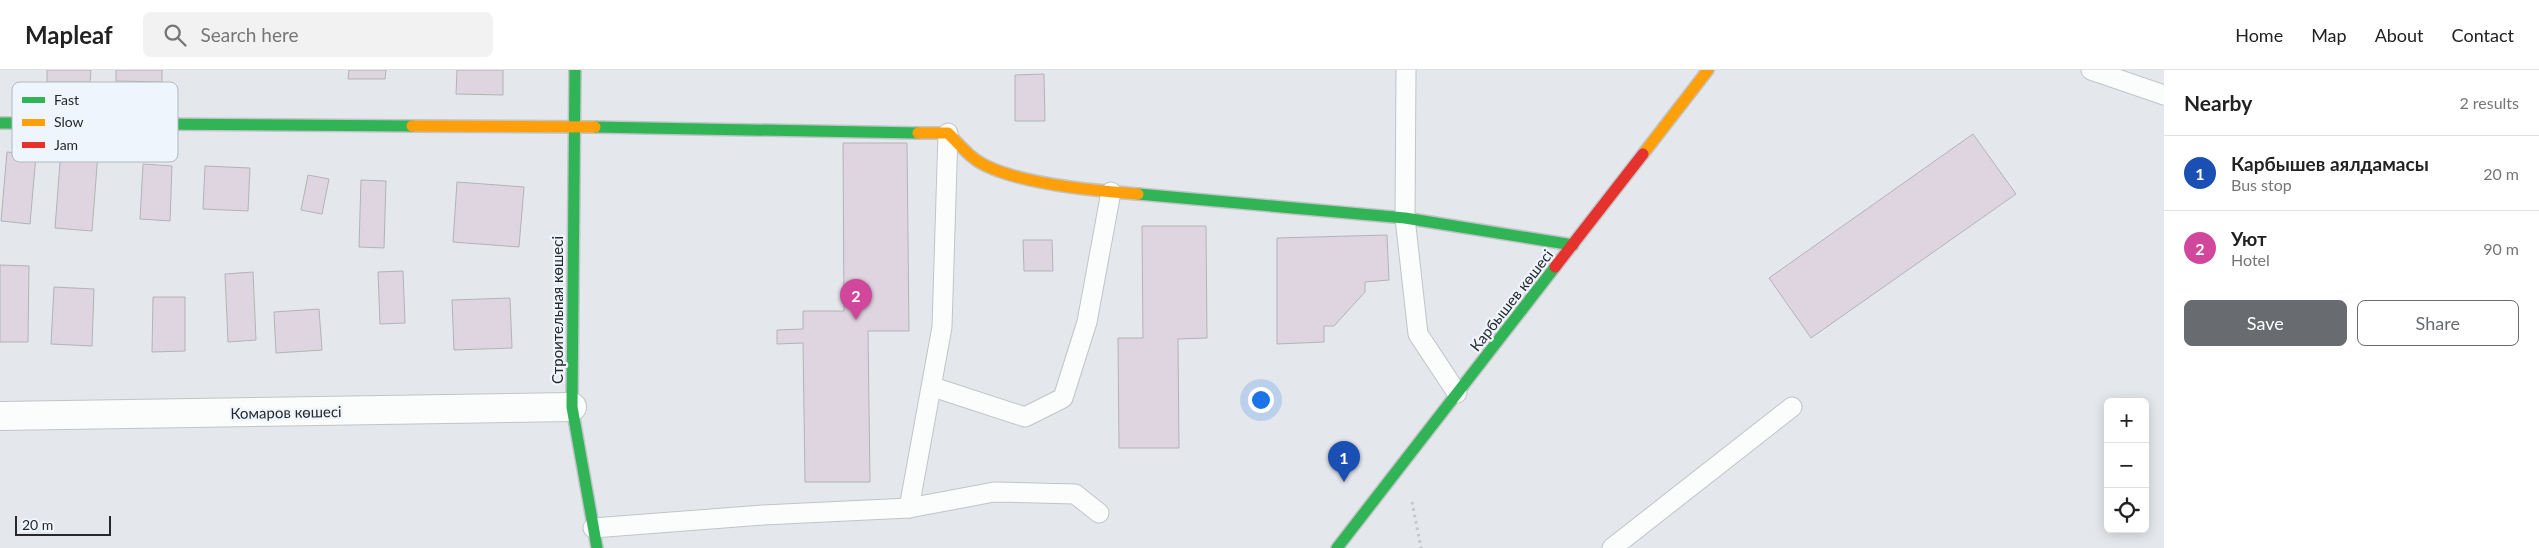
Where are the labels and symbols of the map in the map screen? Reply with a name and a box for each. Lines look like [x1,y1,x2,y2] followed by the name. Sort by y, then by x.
[12,82,178,162] legend
[54,91,79,108] text: Fast
[54,113,84,130] text: Slow
[54,136,78,153] text: Jam
[548,236,566,384] street label: Строительная көшесі
[1466,246,1556,354] street label: Карбышев көшесі
[840,279,872,320] pin: 2
[1248,387,1274,413] your location
[230,402,342,422] street label: Комаров көшесі
[1328,441,1360,482] pin: 1
[15,513,111,536] scale bar

